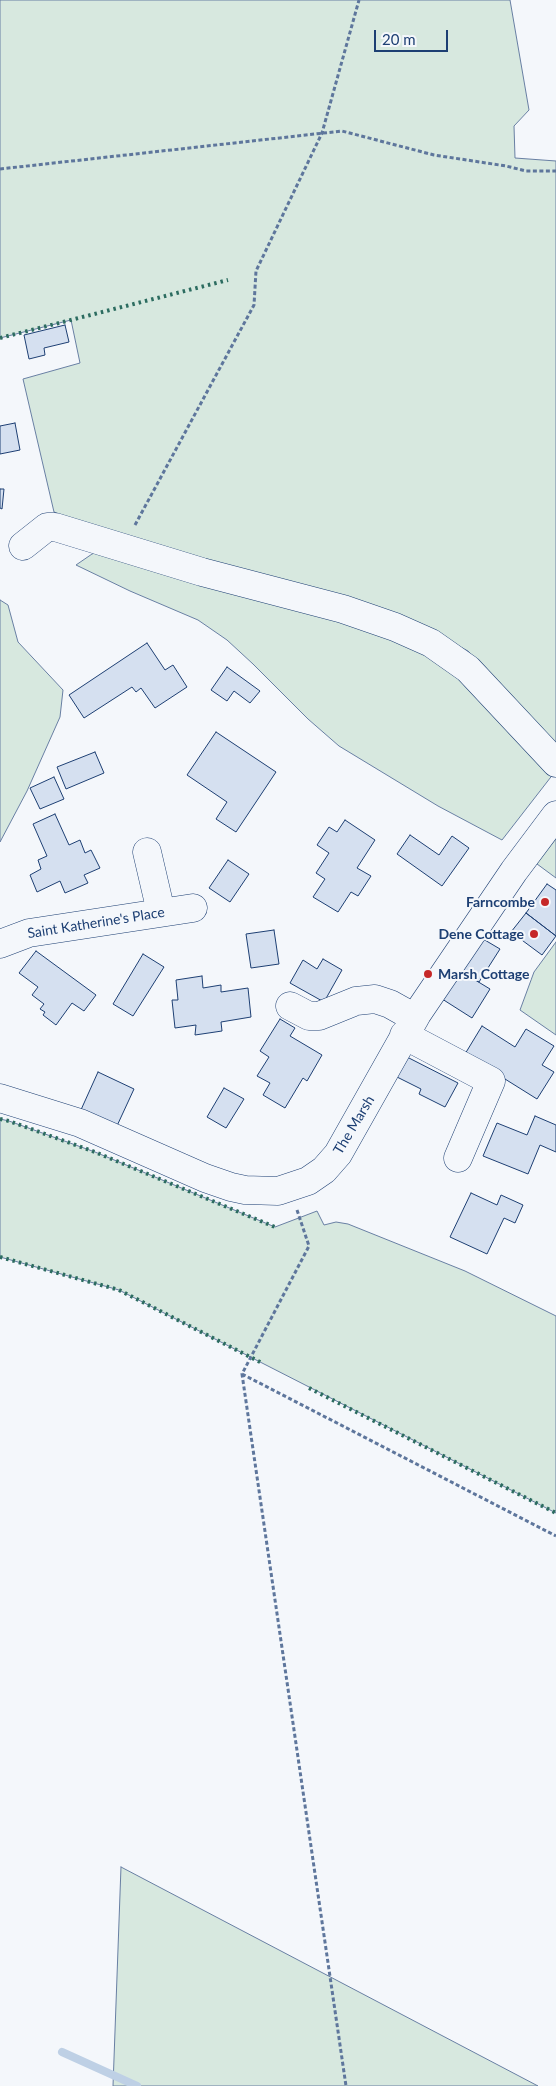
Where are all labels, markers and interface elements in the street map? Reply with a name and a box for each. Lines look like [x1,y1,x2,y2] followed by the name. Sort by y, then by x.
[376,20,450,52] scale bar
[382,30,416,48] text: 20 m
[466,894,535,910] place label: Farncombe
[539,896,551,908] marker: Farncombe
[26,904,166,942] street label: Saint Katherine's Place
[438,926,524,942] place label: Dene Cottage
[528,928,540,940] marker: Dene Cottage
[438,966,530,982] place label: Marsh Cottage
[422,968,434,980] marker: Marsh Cottage
[330,1093,378,1157] street label: The Marsh

